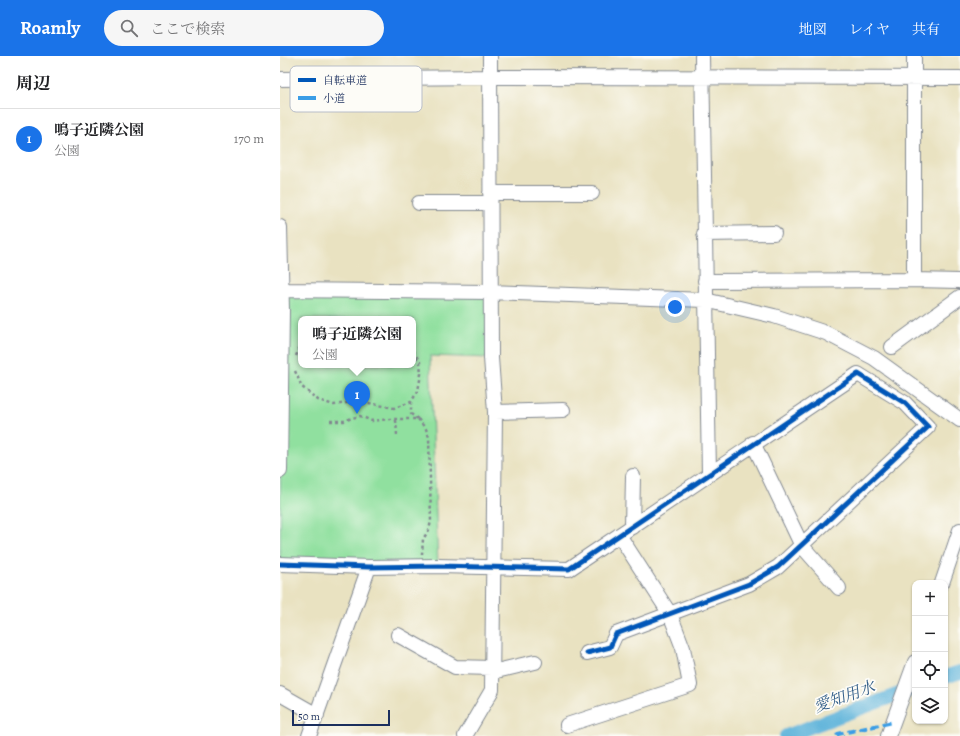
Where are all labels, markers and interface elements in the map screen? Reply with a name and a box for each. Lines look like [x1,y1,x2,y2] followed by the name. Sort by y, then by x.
[104,10,384,46] search box
[20,15,80,41] text: Roamly
[118,17,140,39] icon: search
[150,19,225,39] text: ここで検索
[799,20,827,39] text: 地図
[849,20,890,39] text: レイヤ
[912,20,940,39] text: 共有
[290,66,422,112] legend
[16,72,50,95] text: 周辺
[323,73,367,88] text: 自転車道
[323,91,345,106] text: 小道
[54,120,144,140] text: 鳴子近隣公園
[27,130,31,147] text: 1
[234,130,264,147] text: 170 m
[54,142,80,159] text: 公園
[665,297,685,317] your location
[298,316,416,368] popup
[312,324,402,344] text: 鳴子近隣公園
[312,346,338,363] text: 公園
[344,381,370,414] pin: 1
[912,580,948,724] map controls
[912,580,948,616] button: +
[912,616,948,652] button: −
[912,652,948,688] button: locate
[811,675,880,718] water label: 愛知用水
[912,688,948,724] button: layers
[292,708,390,727] scale bar
[298,709,320,724] text: 50 m

